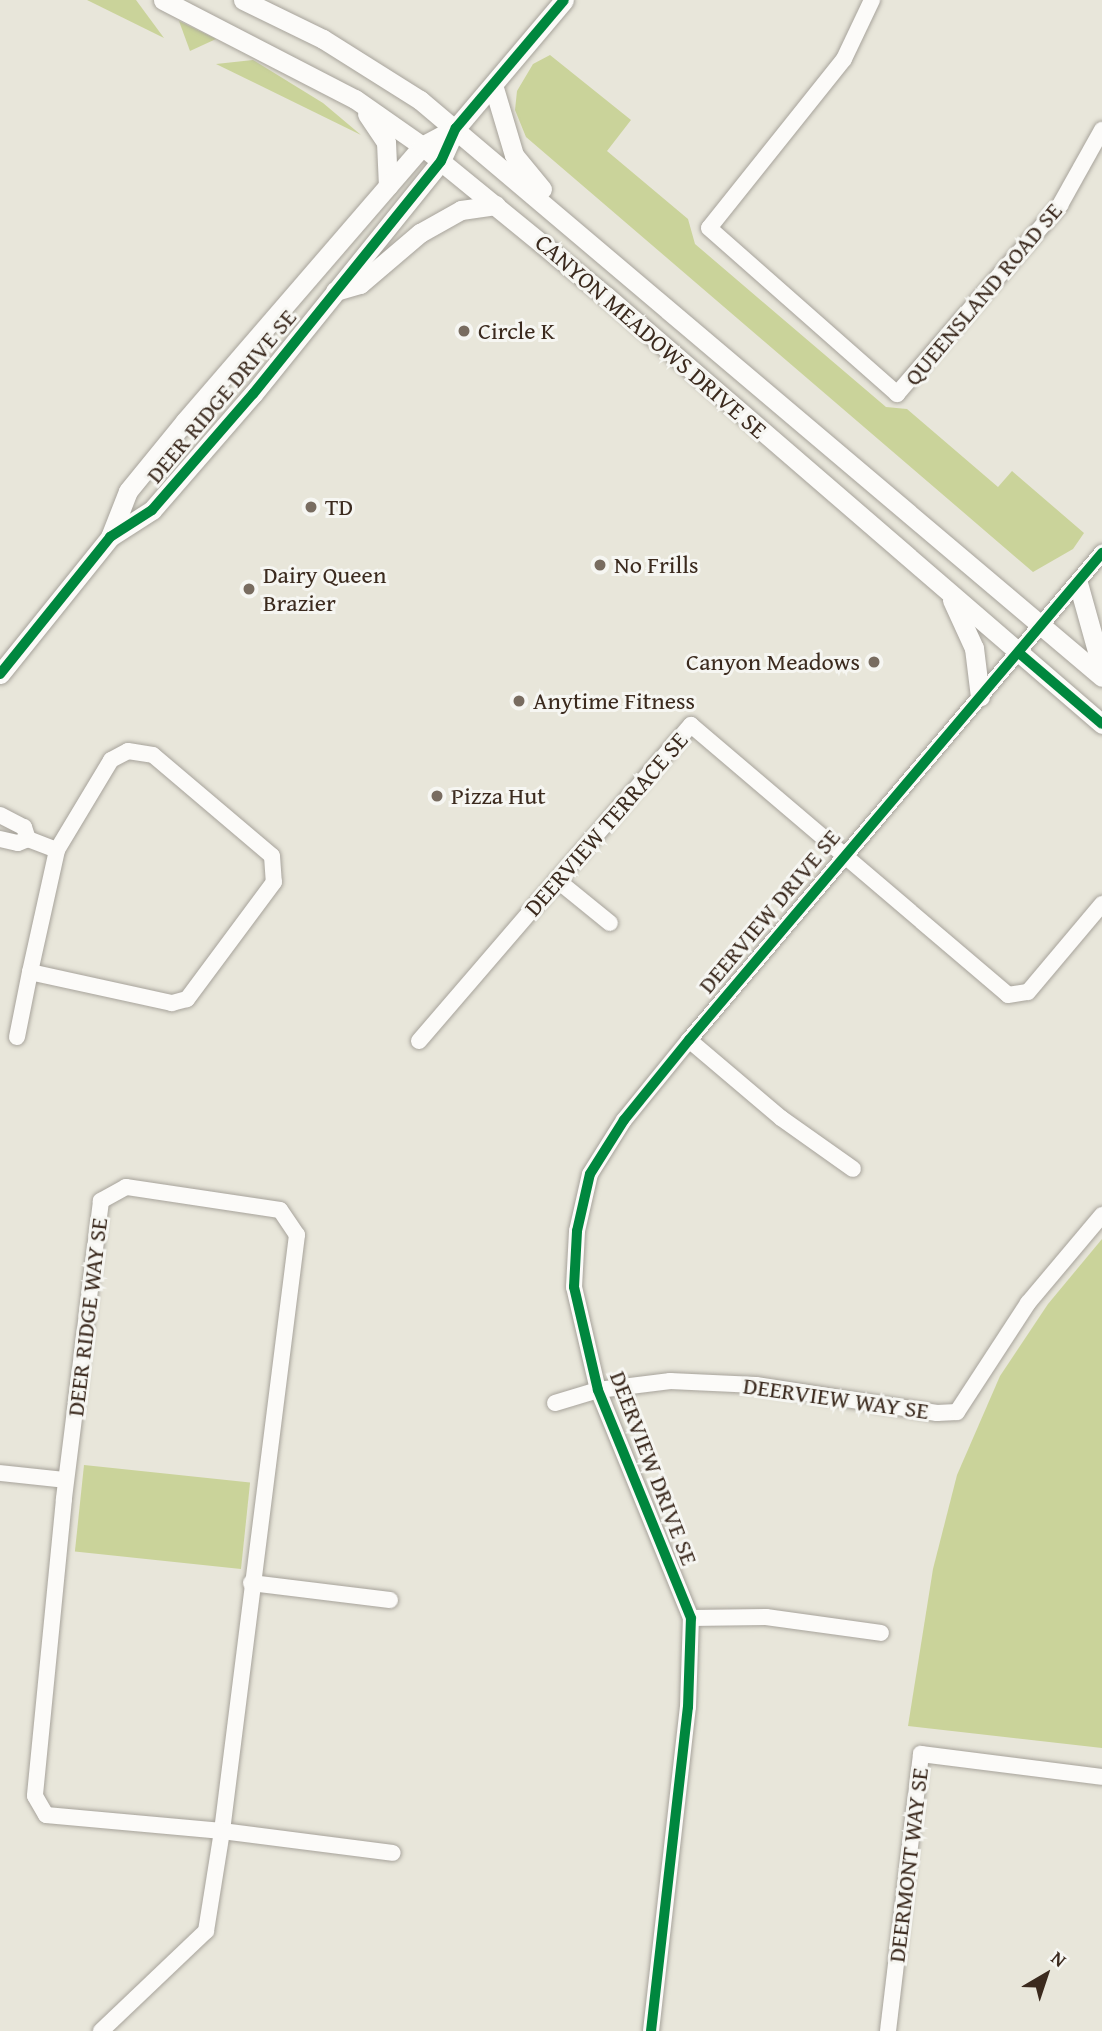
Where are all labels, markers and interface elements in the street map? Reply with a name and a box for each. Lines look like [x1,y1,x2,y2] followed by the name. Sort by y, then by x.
[898,197,1068,391] street label: QUEENSLAND ROAD SE
[529,228,773,444] street label: CANYON MEADOWS DRIVE SE
[140,303,302,489] street label: DEER RIDGE DRIVE SE
[478,317,555,345] place label: Circle K
[456,323,472,339] marker: Circle K
[325,493,353,521] place label: TD
[303,499,319,515] marker: TD
[614,551,699,579] place label: No Frills
[592,557,608,573] marker: No Frills
[263,561,386,617] place label: Dairy Queen Brazier
[241,581,257,597] marker: Dairy Queen Brazier
[686,648,860,676] place label: Canyon Meadows
[866,654,882,670] marker: Canyon Meadows
[533,687,695,715] place label: Anytime Fitness
[511,693,527,709] marker: Anytime Fitness
[518,726,694,922] street label: DEERVIEW TERRACE SE
[451,782,546,810] place label: Pizza Hut
[429,788,445,804] marker: Pizza Hut
[692,823,846,999] street label: DEERVIEW DRIVE SE
[61,1216,113,1418] street label: DEER RIDGE WAY SE
[604,1367,704,1569] street label: DEERVIEW DRIVE SE
[741,1371,931,1425] street label: DEERVIEW WAY SE
[882,1766,934,1964] street label: DEERMONT WAY SE
[1011,1940,1081,2010] north arrow
[1045,1944,1073,1974] text: N

